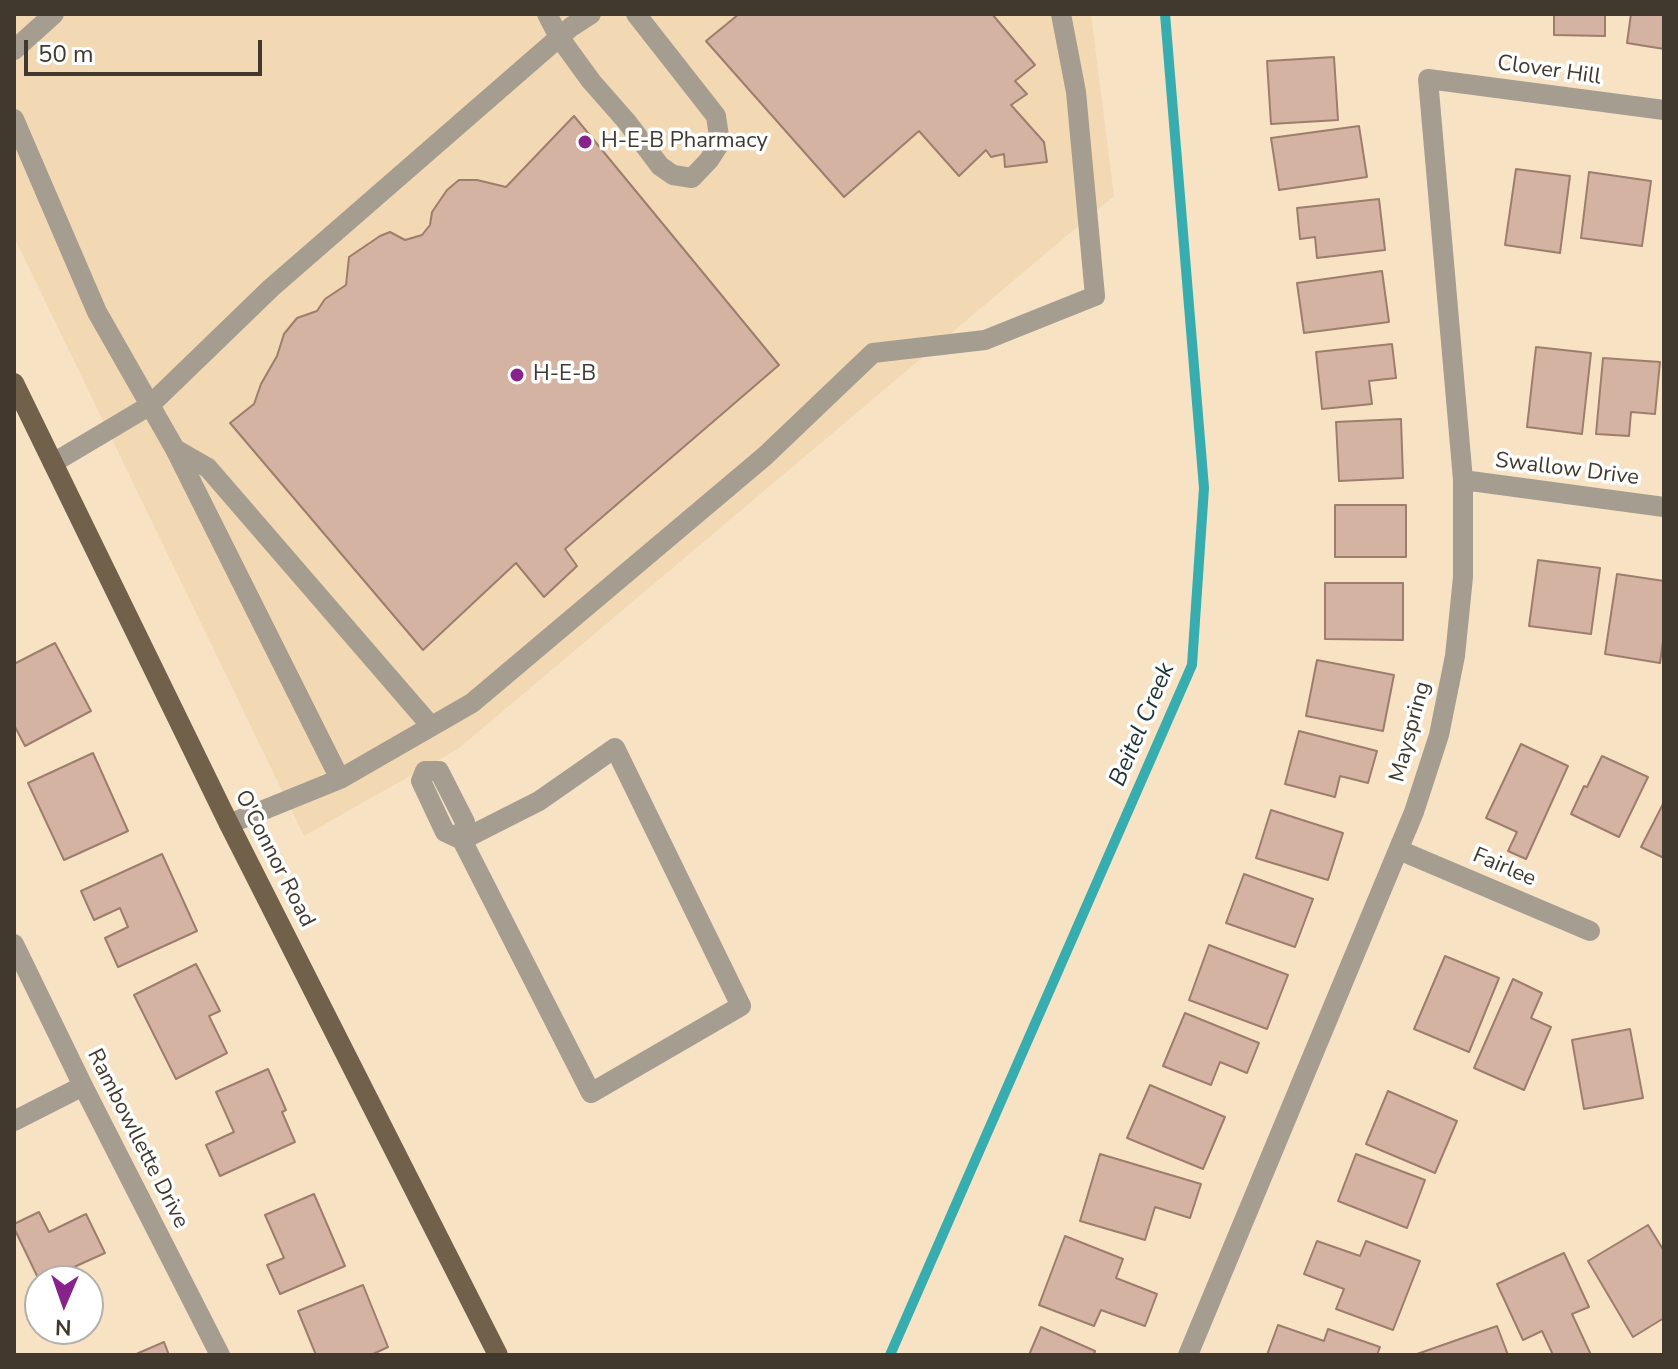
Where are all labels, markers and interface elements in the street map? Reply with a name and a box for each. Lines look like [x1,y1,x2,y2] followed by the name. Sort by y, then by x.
[28,24,266,74] scale bar
[38,38,94,70] text: 50 m
[1495,51,1603,91] street label: Clover Hill
[601,129,768,155] place label: H-E-B Pharmacy
[576,133,594,151] marker: H-E-B Pharmacy
[533,362,596,388] place label: H-E-B
[508,366,526,384] marker: H-E-B
[1494,448,1640,492] street label: Swallow Drive
[1104,659,1182,791] water label: Beitel Creek
[1385,679,1437,785] street label: Mayspring
[228,786,320,932] street label: O'Connor Road
[1468,843,1540,893] street label: Fairlee
[80,1045,194,1233] street label: Rambowllette Drive
[24,1265,104,1345] north arrow
[54,1312,72,1342] text: N

